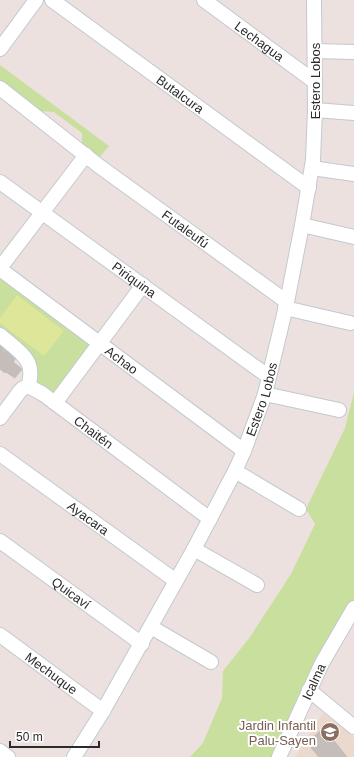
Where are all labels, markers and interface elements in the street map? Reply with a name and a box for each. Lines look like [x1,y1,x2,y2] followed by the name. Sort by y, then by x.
[232,18,287,65] street label: Lechagua
[308,42,323,119] street label: Estero Lobos
[153,72,207,117] street label: Butalcura
[159,207,212,251] street label: Futaleufú
[109,259,160,301] street label: Piriquina
[102,343,141,377] street label: Achao
[243,360,280,438] street label: Estero Lobos
[71,413,116,452] street label: Chaitén
[64,498,112,539] street label: Ayacara
[49,574,94,612] street label: Quicaví
[22,649,80,697] street label: Mechuque
[299,660,329,702] street label: Icalma
[239,718,316,748] place label: Jardin Infantil Palu-Sayen
[319,721,341,743] school or university icon: Jardin Infantil Palu-Sayen
[10,723,99,749] scale bar
[16,730,43,744] text: 50 m

